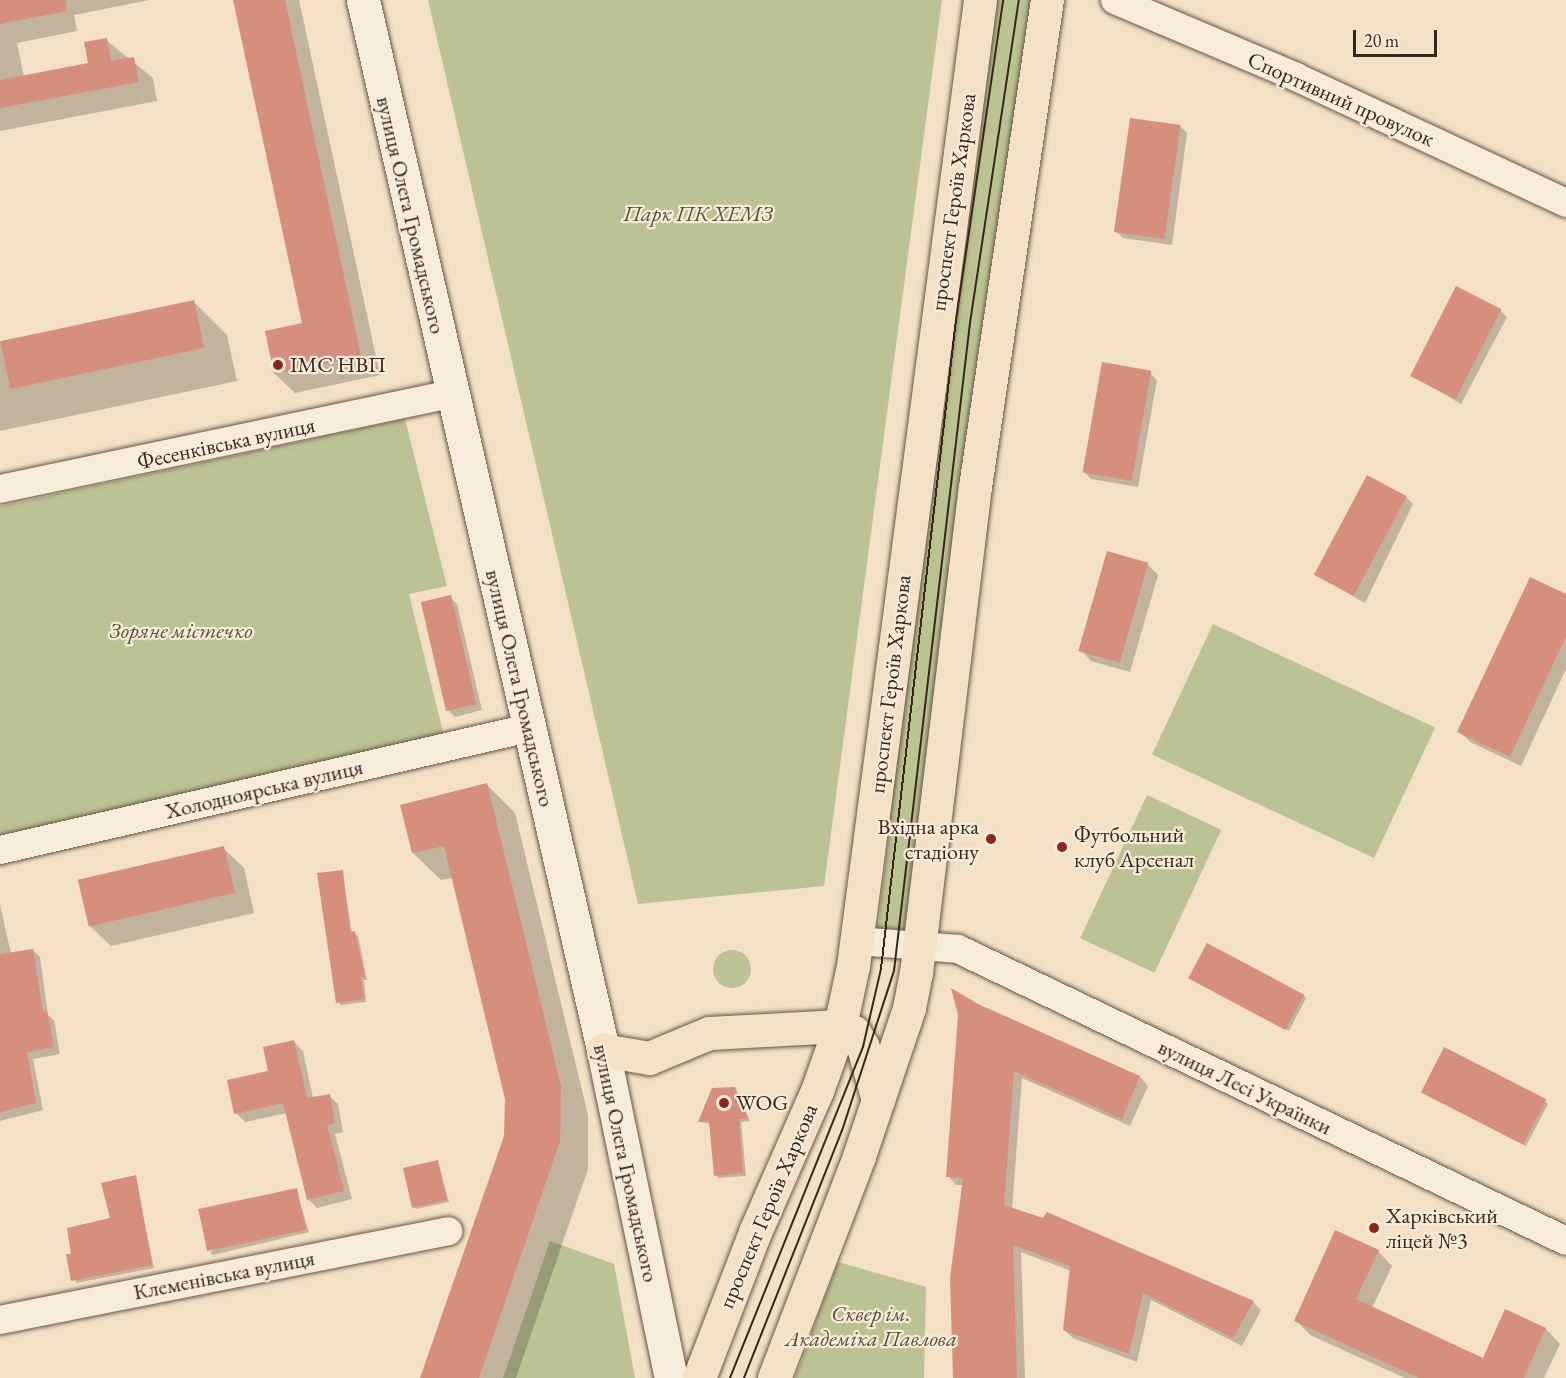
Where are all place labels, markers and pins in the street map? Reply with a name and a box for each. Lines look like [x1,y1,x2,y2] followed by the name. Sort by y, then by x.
[290,352,386,378] place label: ІМС НВП
[271,358,285,372] marker: ІМС НВП
[877,813,979,864] place label: Вхідна арка стадіону
[1074,821,1194,872] place label: Футбольний клуб Арсенал
[984,832,998,846] marker: Вхідна арка стадіону
[1055,840,1069,854] marker: Футбольний клуб Арсенал
[736,1090,788,1116] place label: WOG
[717,1096,731,1110] marker: WOG
[1386,1202,1498,1254] place label: Харківський ліцей №3
[1367,1221,1381,1235] marker: Харківський ліцей №3

